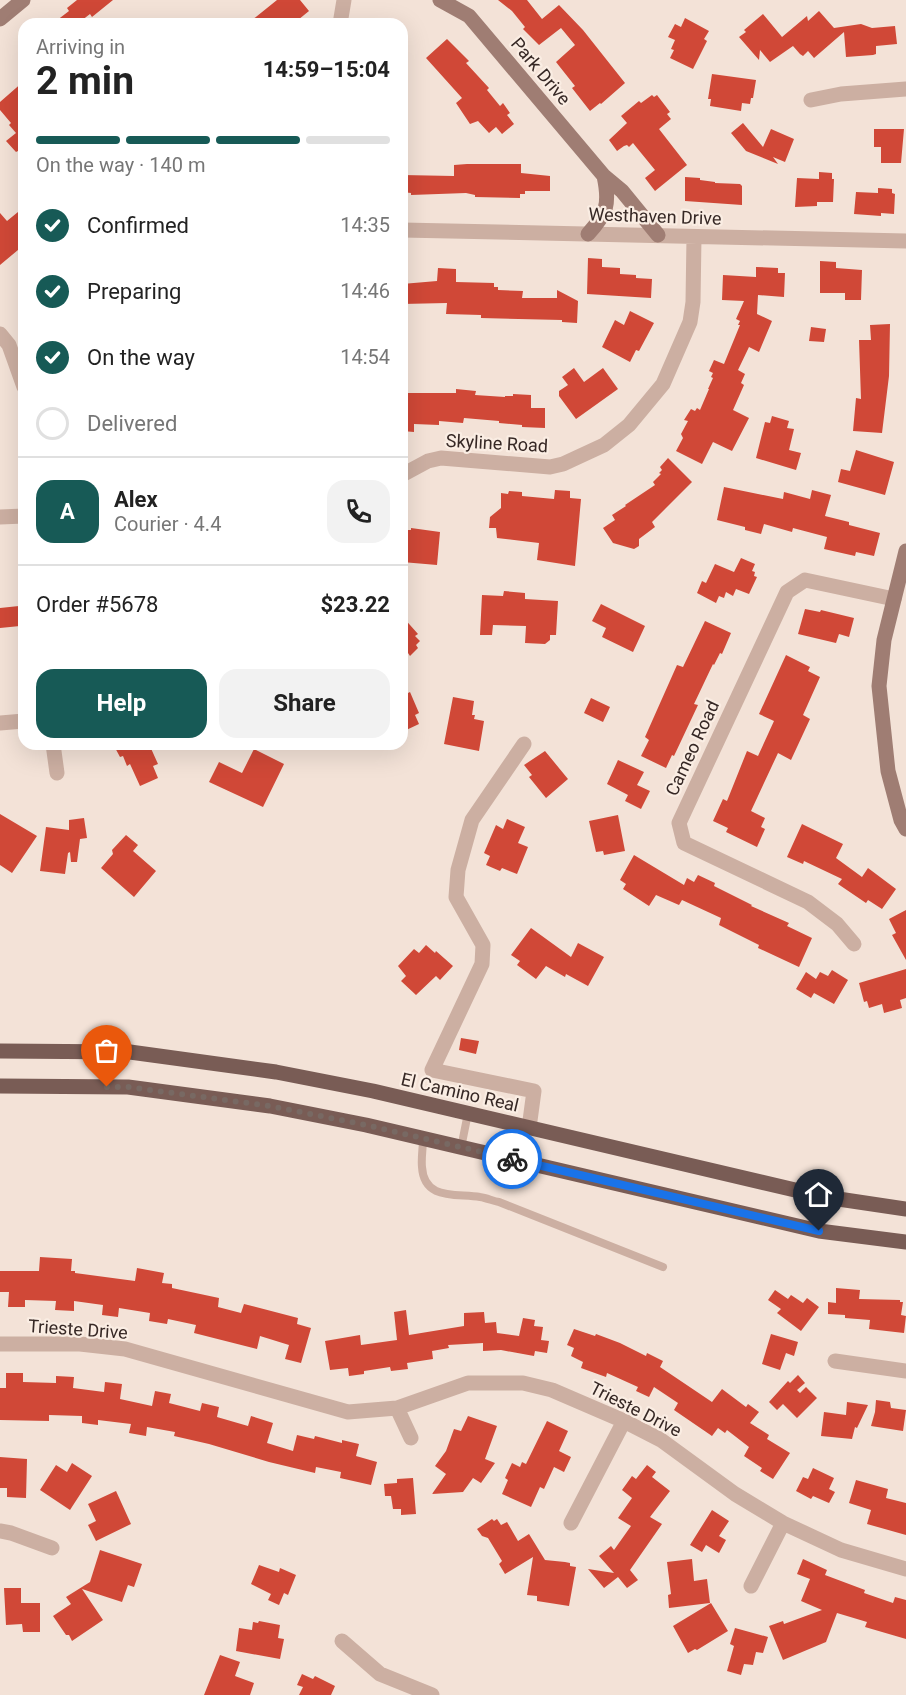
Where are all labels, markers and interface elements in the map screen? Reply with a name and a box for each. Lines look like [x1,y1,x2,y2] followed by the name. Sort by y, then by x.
[507,33,575,109] street label: Park Drive
[36,35,125,59] text: Arriving in
[263,57,390,82] text: 14:59–15:04
[36,58,134,104] text: 2 min
[36,153,205,177] text: On the way · 140 m
[588,203,722,229] street label: Westhaven Drive
[36,209,69,242] icon: check
[87,213,189,238] text: Confirmed
[340,213,390,237] text: 14:35
[36,275,69,308] icon: check
[87,279,181,304] text: Preparing
[340,279,390,303] text: 14:46
[36,341,69,374] icon: check
[87,345,195,370] text: On the way
[340,345,390,369] text: 14:54
[87,411,177,436] text: Delivered
[445,430,549,456] street label: Skyline Road
[327,480,390,543] button: phone
[114,487,158,512] text: Alex
[60,499,75,524] text: A
[114,512,221,536] text: Courier · 4.4
[36,592,158,617] text: Order #5678
[321,592,390,617] text: $23.22
[36,669,207,738] button: Help
[219,669,390,738] button: Share
[661,697,723,799] street label: Cameo Road
[81,1025,132,1087] pin
[90,1034,123,1067] icon: bag
[399,1068,521,1116] street label: El Camino Real
[482,1129,542,1189] courier
[496,1143,529,1176] icon: bike
[793,1169,844,1231] pin
[802,1178,835,1211] icon: home
[28,1315,128,1343] street label: Trieste Drive
[587,1377,685,1441] street label: Trieste Drive

